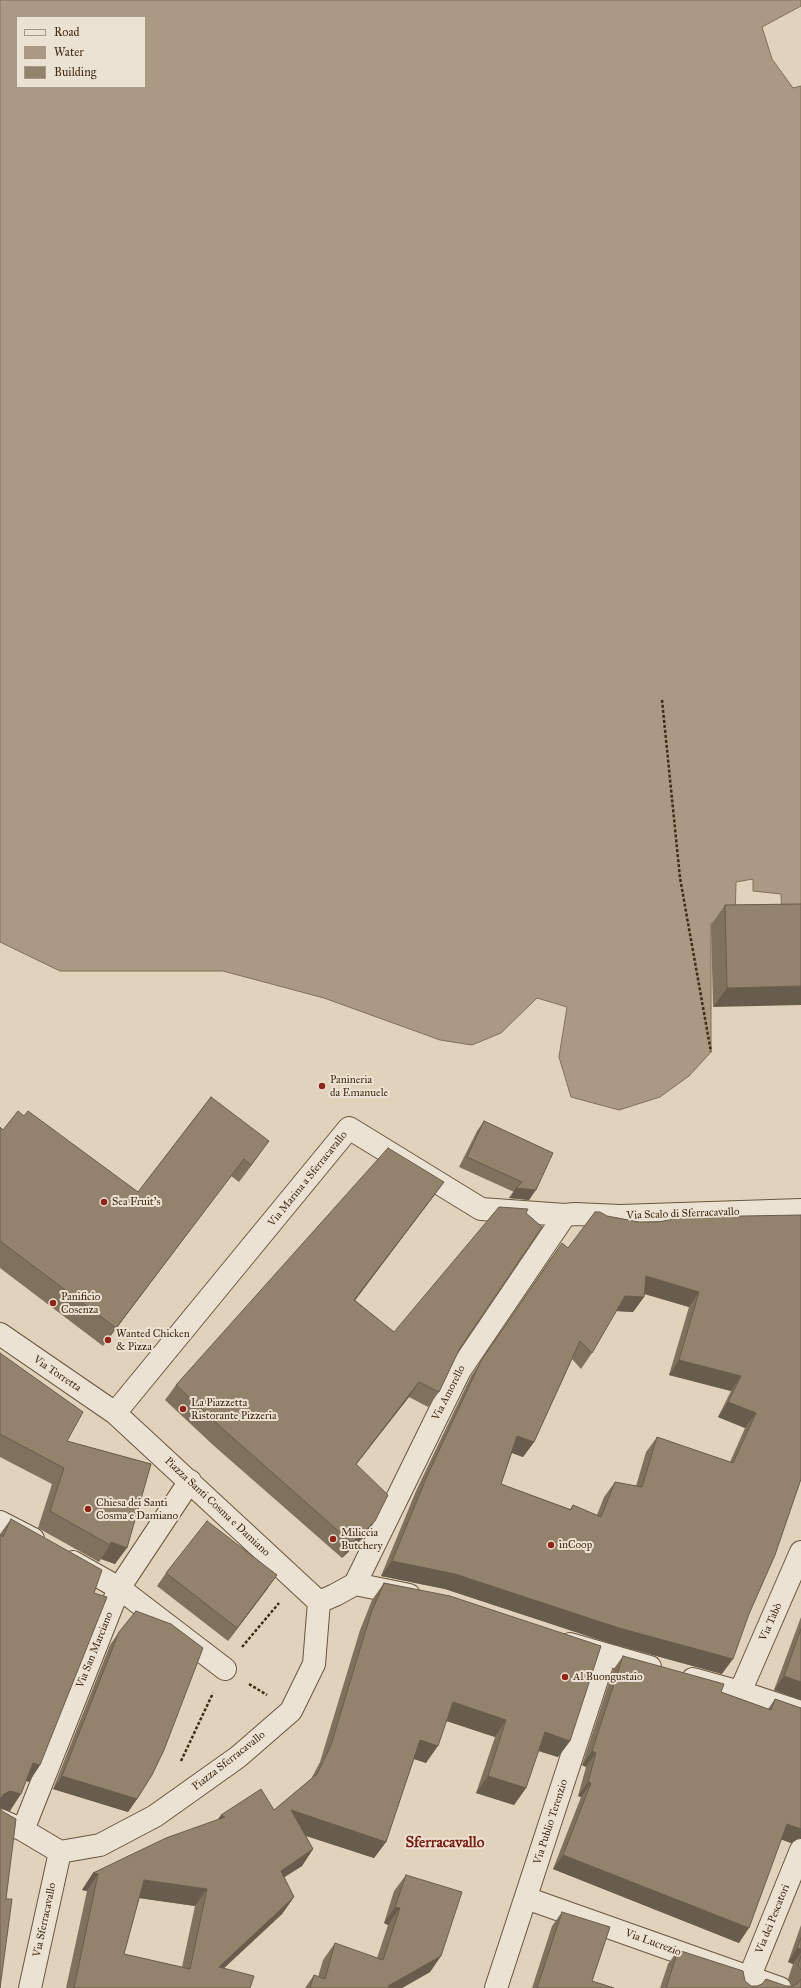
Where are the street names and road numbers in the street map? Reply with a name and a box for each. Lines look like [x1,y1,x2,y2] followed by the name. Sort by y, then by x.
[265,1129,351,1229] street label: Via Marina a Sferracavallo
[626,1205,740,1223] street label: Via Scalo di Sferracavallo
[30,1353,84,1395] street label: Via Torretta
[429,1363,469,1423] street label: Via Amorello
[161,1455,273,1559] street label: Piazza Santi Cosma e Damiano
[757,1601,785,1643] street label: Via Tabò
[74,1610,116,1690] street label: Via San Marciano
[190,1728,268,1794] street label: Piazza Sferracavallo
[531,1778,571,1866] street label: Via Publio Terenzio
[31,1882,59,1958] street label: Via Sferracavallo
[753,1882,793,1956] street label: Via dei Pescatori
[623,1927,683,1959] street label: Via Lucrezio

